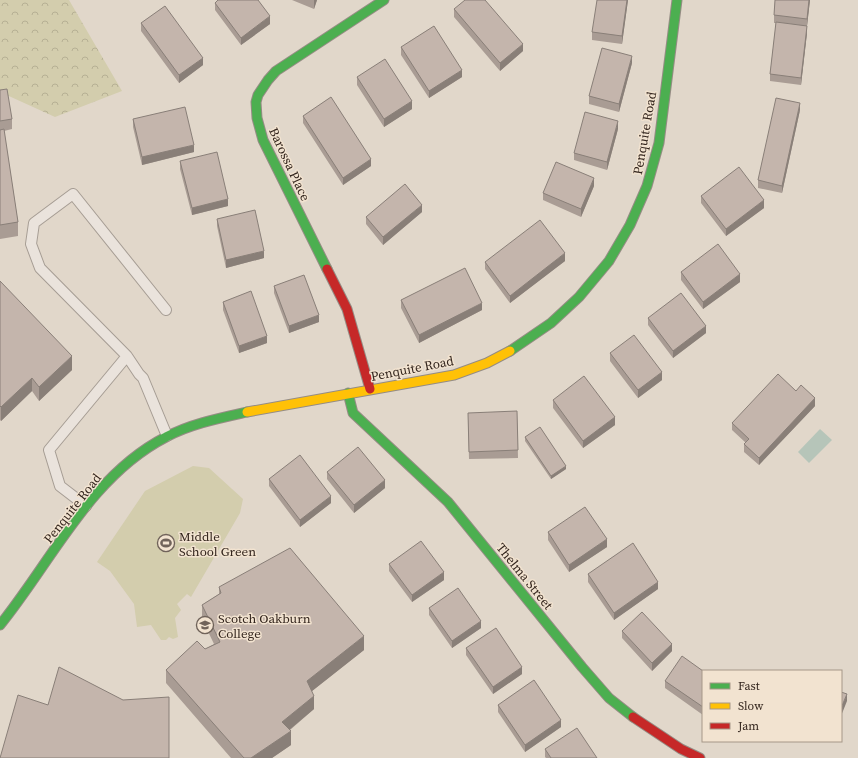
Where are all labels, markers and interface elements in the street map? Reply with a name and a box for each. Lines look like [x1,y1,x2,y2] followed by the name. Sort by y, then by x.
[629,90,660,176] street label: Penquite Road
[265,125,314,204] street label: Barossa Place
[369,352,456,385] street label: Penquite Road
[40,470,105,547] street label: Penquite Road
[179,528,256,560] place label: Middle School Green
[156,533,176,553] sports icon: Middle School Green
[493,539,557,614] street label: Thelma Street
[218,610,311,642] place label: Scotch Oakburn College
[195,615,215,635] school or university icon: Scotch Oakburn College
[702,670,842,742] legend
[738,678,760,694] text: Fast
[738,698,764,714] text: Slow
[737,718,759,734] text: Jam

